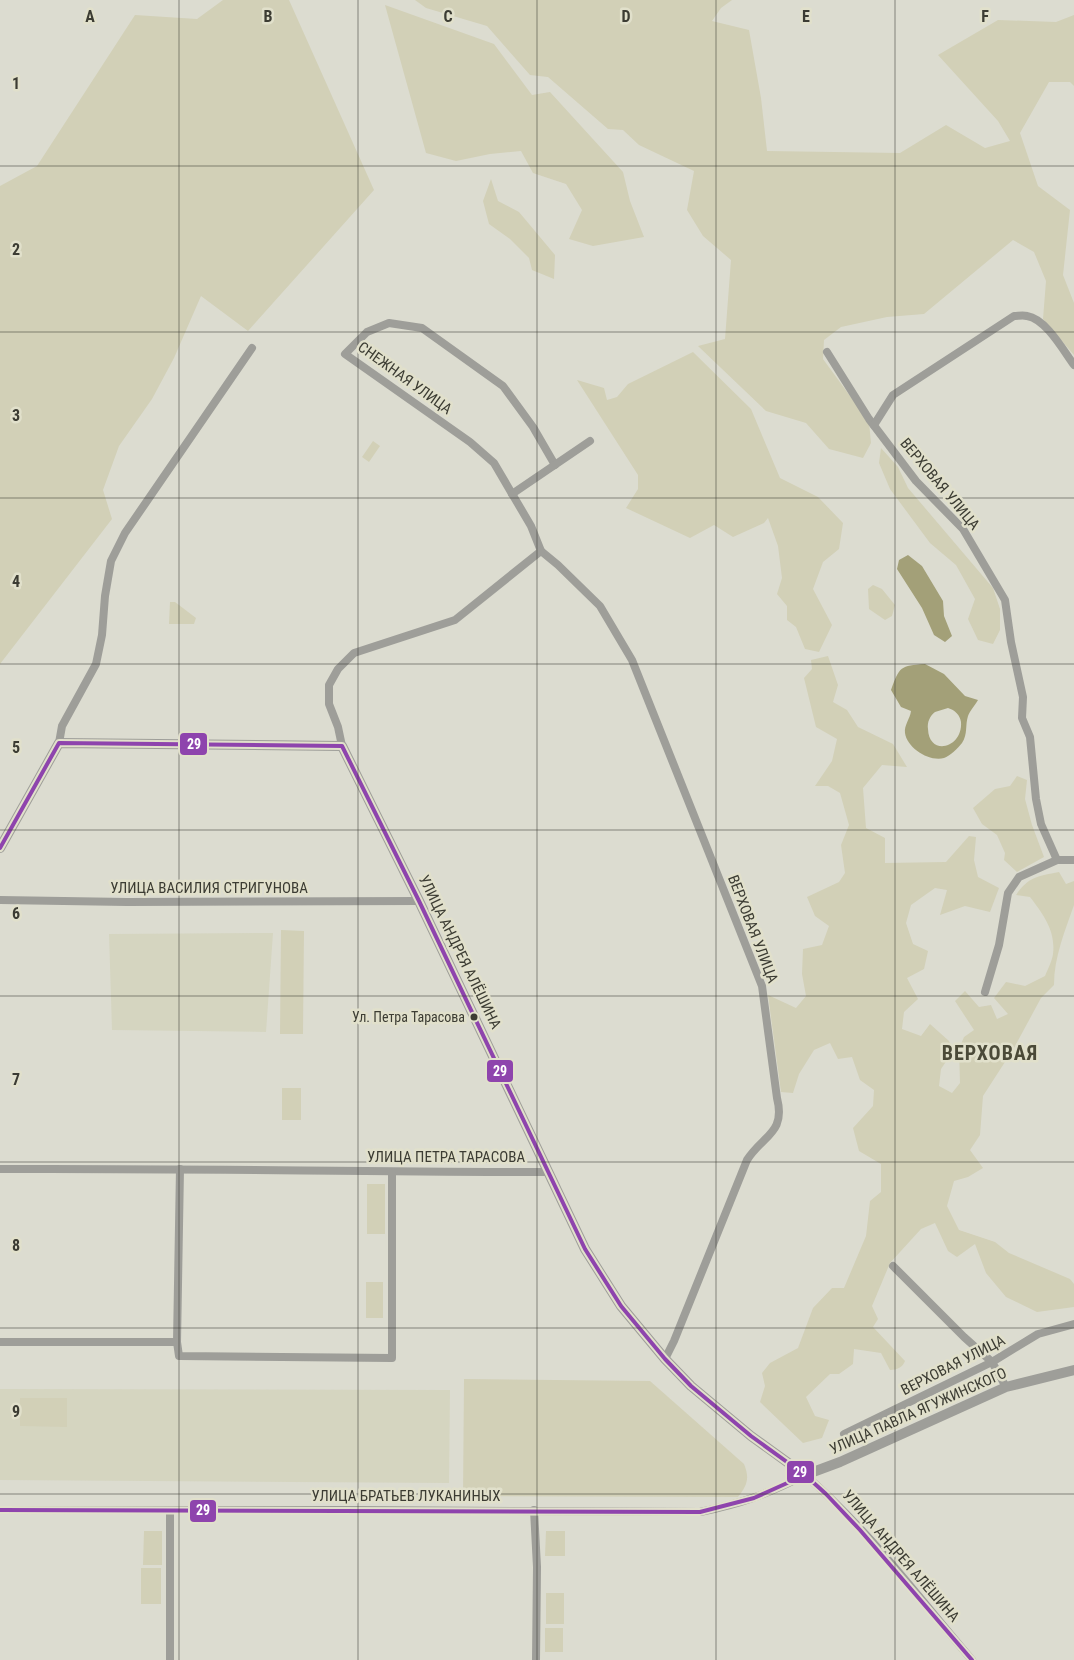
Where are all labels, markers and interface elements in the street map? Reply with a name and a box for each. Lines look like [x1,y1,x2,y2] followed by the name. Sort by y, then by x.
[85,7,95,26] text: A
[264,7,273,26] text: B
[443,7,453,26] text: C
[621,7,631,26] text: D
[802,7,810,26] text: E
[981,7,989,26] text: F
[12,74,20,93] text: 1
[12,240,20,259] text: 2
[354,338,456,418] street label: СНЕЖНАЯ УЛИЦА
[12,406,20,425] text: 3
[896,434,984,534] street label: ВЕРХОВАЯ УЛИЦА
[12,572,20,591] text: 4
[179,732,208,756] line badge: 29
[187,736,201,752] text: 29
[12,738,20,757] text: 5
[415,872,505,1032] street label: УЛИЦА АНДРЕЯ АЛЁШИНА
[724,872,782,986] street label: ВЕРХОВАЯ УЛИЦА
[110,879,308,897] street label: УЛИЦА ВАСИЛИЯ СТРИГУНОВА
[12,904,20,923] text: 6
[352,1009,465,1025] place label: Ул. Петра Тарасова
[469,1012,479,1022] marker: Ул. Петра Тарасова
[942,1041,1038,1065] district label: ВЕРХОВАЯ
[486,1059,514,1083] line badge: 29
[493,1063,507,1079] text: 29
[12,1070,20,1089] text: 7
[367,1148,525,1166] street label: УЛИЦА ПЕТРА ТАРАСОВА
[12,1236,20,1255] text: 8
[898,1331,1008,1399] street label: ВЕРХОВАЯ УЛИЦА
[827,1364,1009,1458] street label: УЛИЦА ПАВЛА ЯГУЖИНСКОГО
[12,1402,20,1421] text: 9
[786,1460,815,1484] line badge: 29
[793,1464,807,1480] text: 29
[839,1486,963,1626] street label: УЛИЦА АНДРЕЯ АЛЁШИНА
[312,1487,500,1505] street label: УЛИЦА БРАТЬЕВ ЛУКАНИНЫХ
[189,1499,217,1523] line badge: 29
[196,1502,210,1518] text: 29

